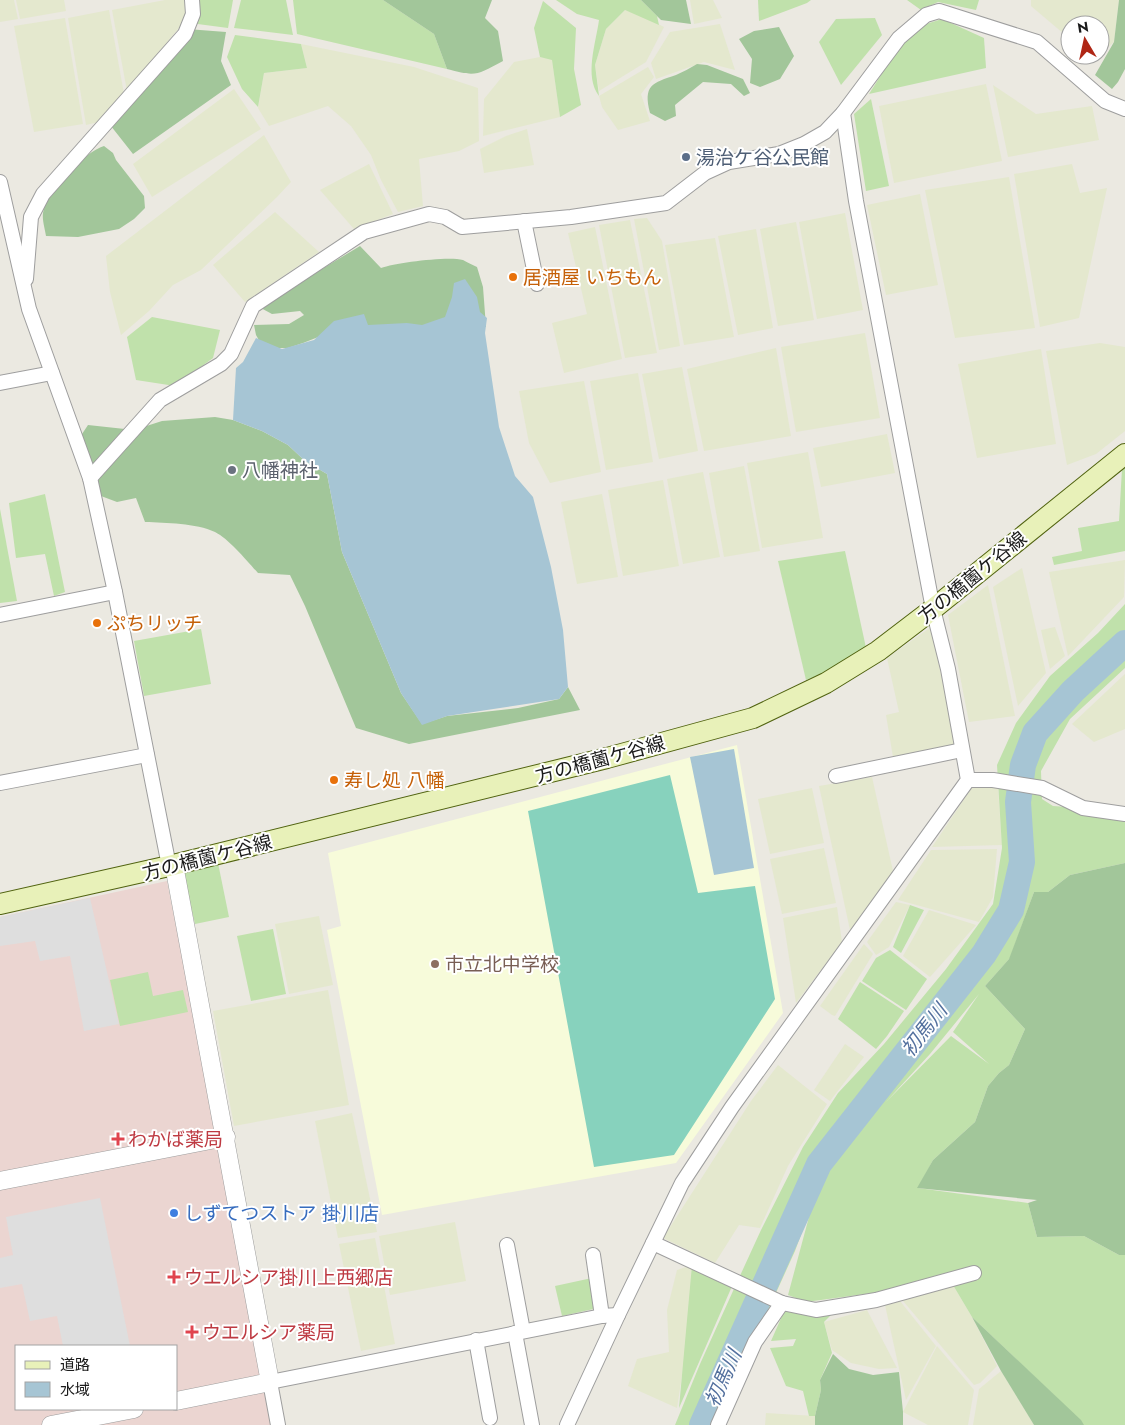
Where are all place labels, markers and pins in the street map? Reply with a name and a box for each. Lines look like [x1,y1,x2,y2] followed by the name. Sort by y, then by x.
[696,144,829,171] place label: 湯治ケ谷公民館
[680,151,692,163] marker: 湯治ケ谷公民館
[523,264,662,291] place label: 居酒屋 いちもん
[507,271,519,283] marker: 居酒屋 いちもん
[242,457,318,484] place label: 八幡神社
[226,464,238,476] marker: 八幡神社
[107,610,202,637] place label: ぷちリッチ
[91,617,103,629] marker: ぷちリッチ
[344,767,445,794] place label: 寿し処 八幡
[328,774,340,786] marker: 寿し処 八幡
[445,951,559,978] place label: 市立北中学校
[429,958,441,970] marker: 市立北中学校
[128,1126,223,1153] place label: わかば薬局
[112,1133,124,1145] marker: わかば薬局
[184,1200,379,1227] place label: しずてつストア 掛川店
[168,1207,180,1219] marker: しずてつストア 掛川店
[184,1264,393,1291] place label: ウエルシア掛川上西郷店
[168,1271,180,1283] marker: ウエルシア掛川上西郷店
[202,1319,335,1346] place label: ウエルシア薬局
[186,1326,198,1338] marker: ウエルシア薬局

